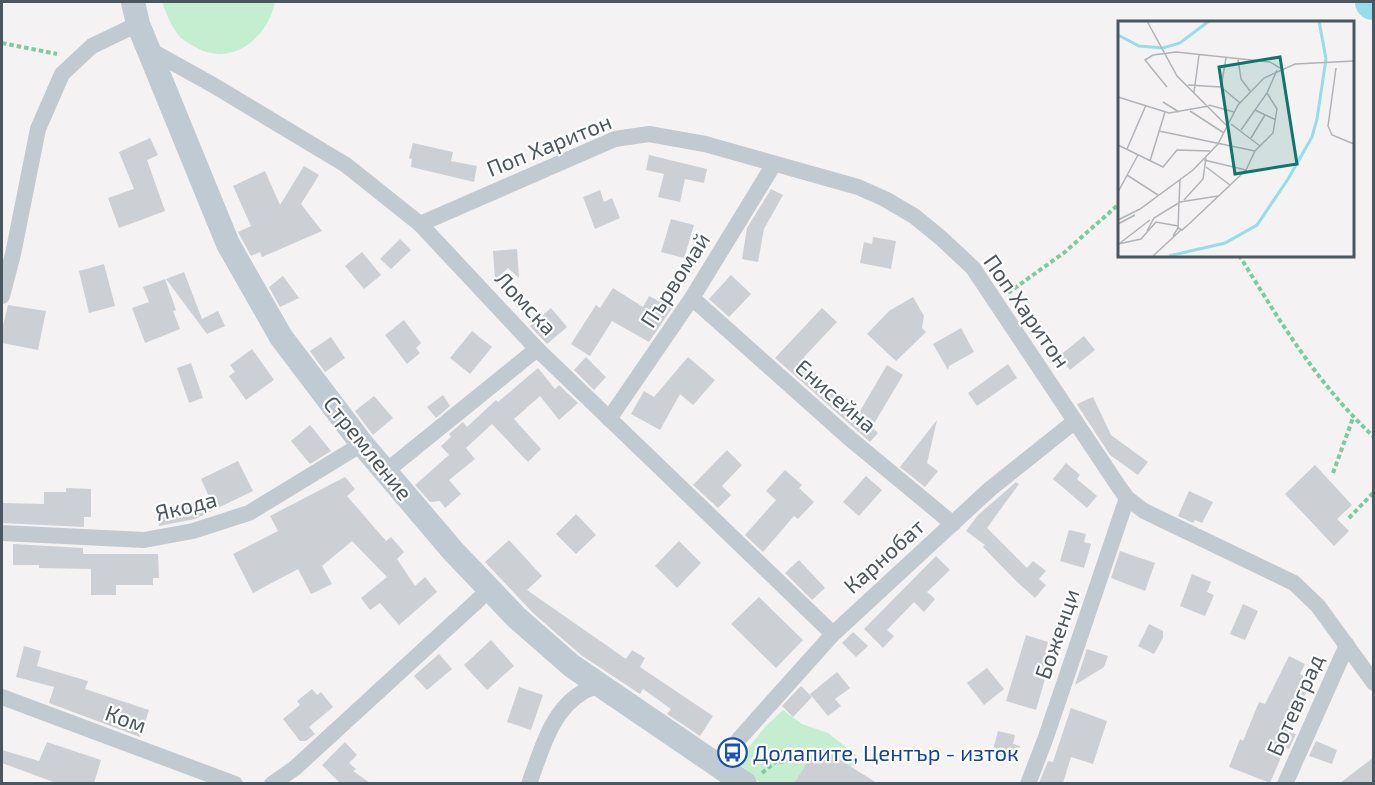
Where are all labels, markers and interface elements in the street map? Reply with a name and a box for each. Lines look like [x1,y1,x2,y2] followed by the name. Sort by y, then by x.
[1118,21,1354,256] inset map
[482,107,615,181] street label: Поп Харитон
[634,227,714,332] street label: Първомай
[979,249,1076,372] street label: Поп Харитон
[491,265,563,340] street label: Ломска
[791,353,882,437] street label: Енисейна
[319,390,419,505] street label: Стремление
[152,485,219,525] street label: Якода
[838,512,929,598] street label: Карнобат
[1029,585,1084,682] street label: Боженци
[1260,650,1328,759] street label: Ботевград
[102,699,151,737] street label: Ком
[716,737,748,769] bus stop icon: Долапите, Център - изток
[753,739,1019,765] place label: Долапите, Център - изток

